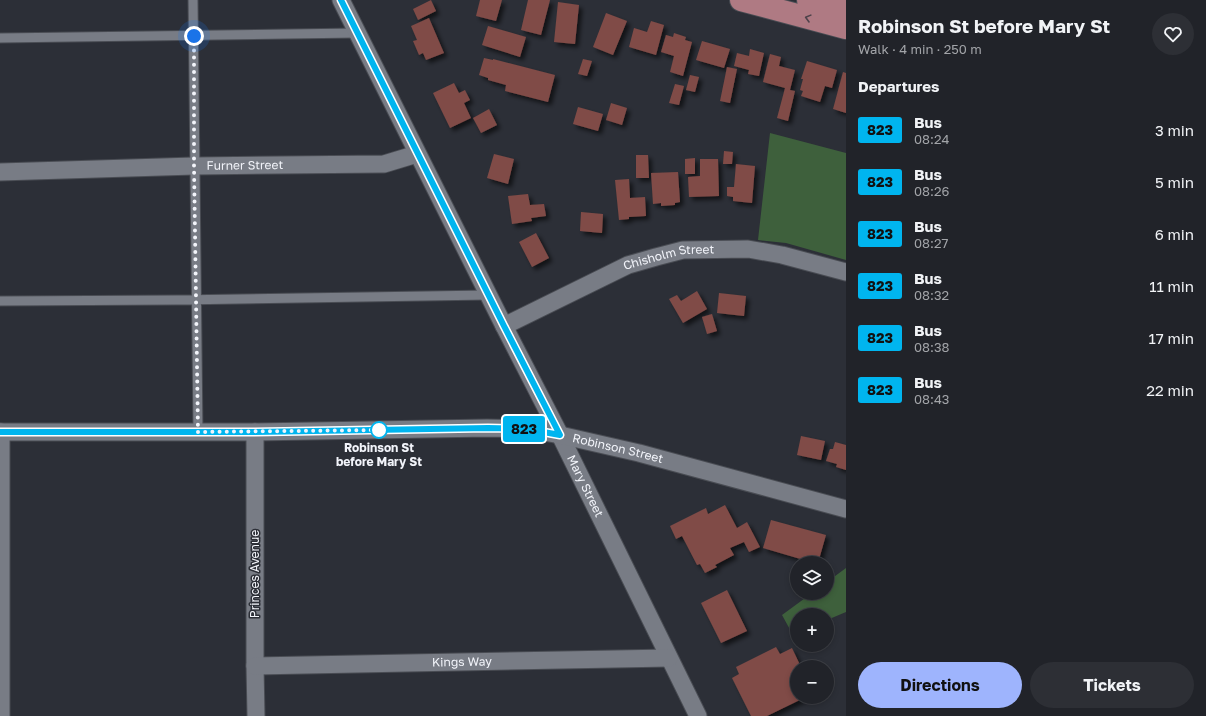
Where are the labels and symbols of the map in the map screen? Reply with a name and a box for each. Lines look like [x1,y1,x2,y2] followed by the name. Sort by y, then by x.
[805,14,812,23] one-way arrow
[184,26,204,46] your location
[206,157,284,173] street label: Furner Street
[620,241,714,273] street label: Chisholm Street
[501,416,547,442] line badge: 823
[370,421,388,439] marker: Robinson St before Mary St
[571,430,665,466] street label: Robinson Street
[336,440,422,469] place label: Robinson St before Mary St
[564,452,607,520] street label: Mary Street
[247,530,262,618] street label: Princes Avenue
[432,653,492,670] street label: Kings Way

